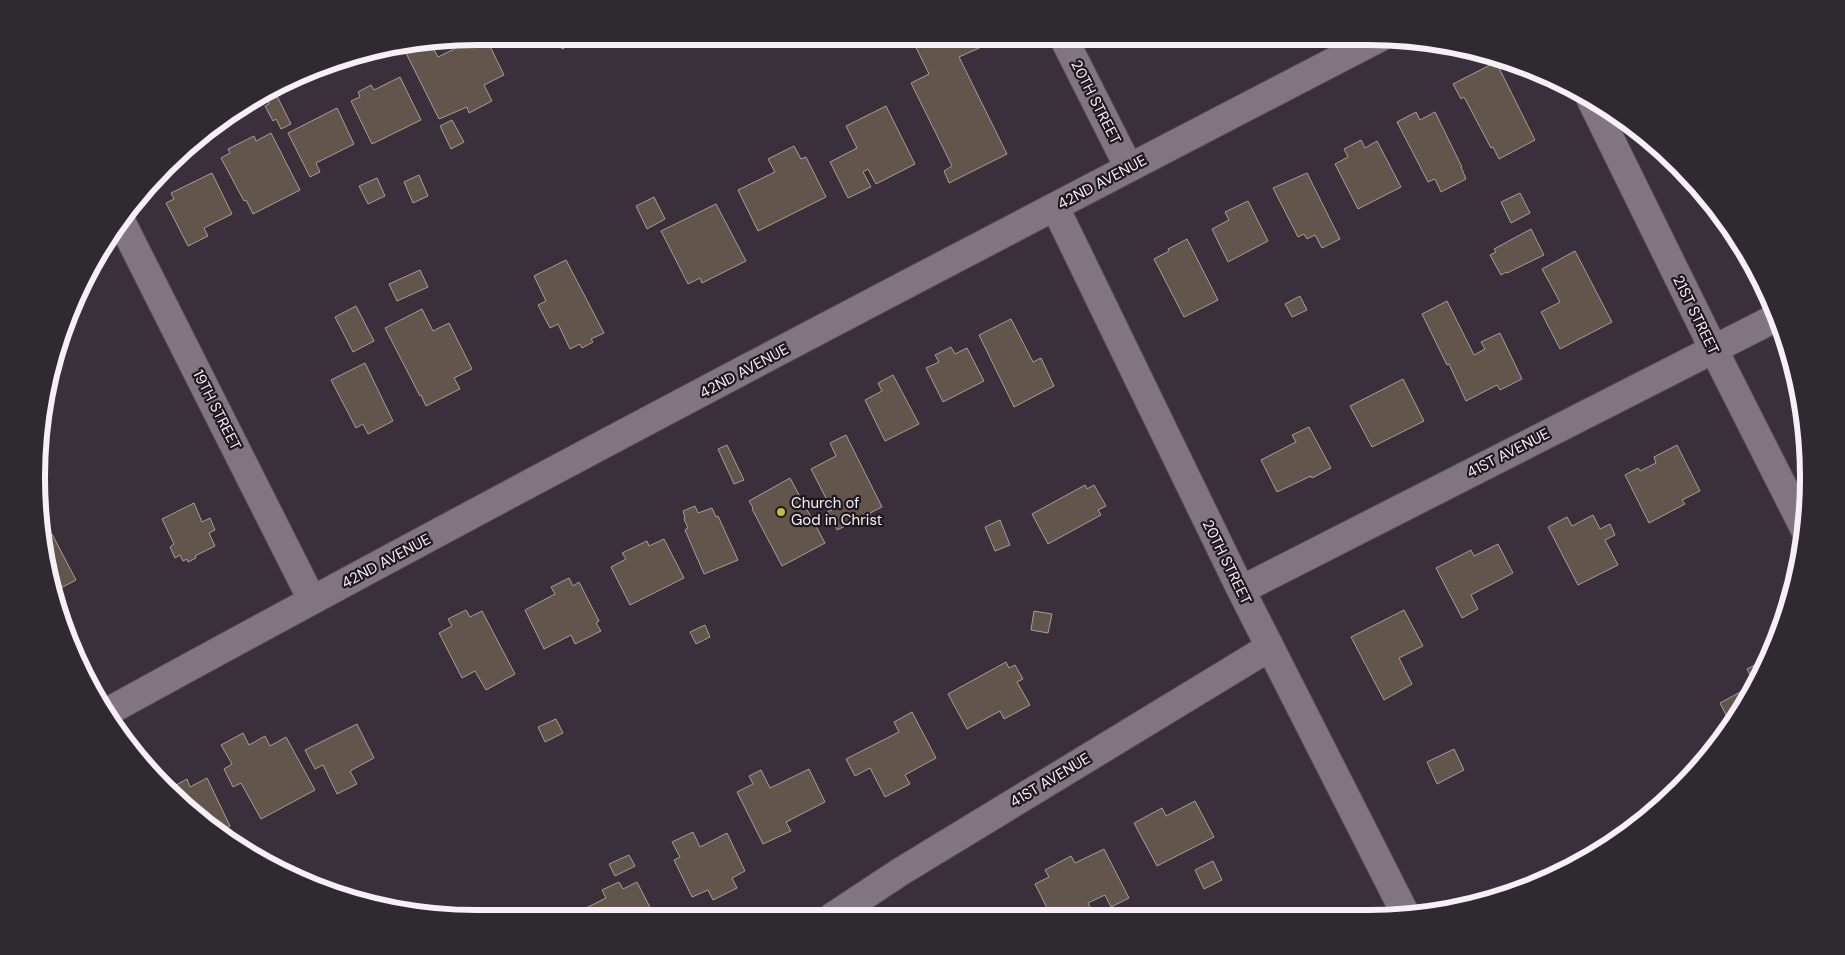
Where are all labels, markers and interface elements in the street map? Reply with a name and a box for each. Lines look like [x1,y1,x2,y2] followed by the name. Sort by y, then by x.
[1066,56,1126,148] street label: 20TH STREET
[1054,150,1150,214] street label: 42ND AVENUE
[1668,272,1724,358] street label: 21ST STREET
[696,339,792,403] street label: 42ND AVENUE
[188,367,246,453] street label: 19TH STREET
[1463,424,1553,482] street label: 41ST AVENUE
[791,493,883,530] place label: Church of God in Christ
[775,506,787,518] marker: Church of God in Christ
[1198,516,1256,608] street label: 20TH STREET
[338,529,434,593] street label: 42ND AVENUE
[1006,748,1094,812] street label: 41ST AVENUE

